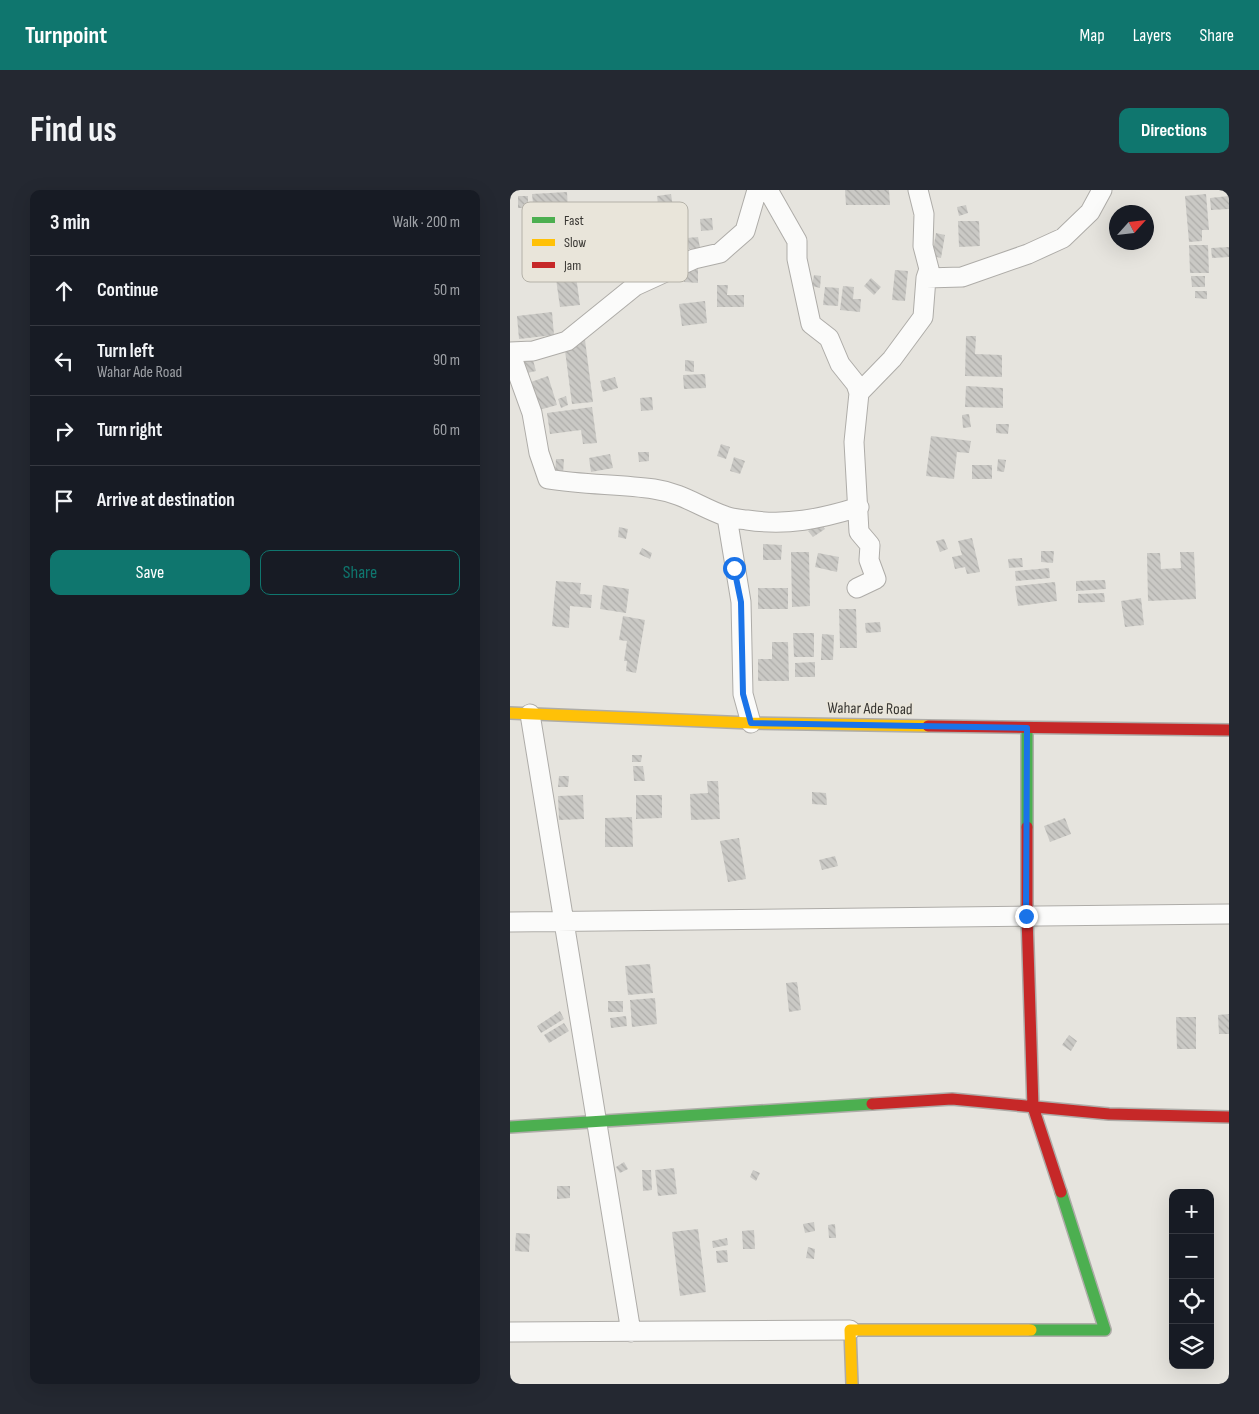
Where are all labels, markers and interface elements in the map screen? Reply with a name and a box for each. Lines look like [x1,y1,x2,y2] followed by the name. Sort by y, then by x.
[25,21,107,50] text: Turnpoint
[1080,25,1105,46] text: Map
[1133,25,1172,46] text: Layers
[1200,25,1234,46] text: Share
[1119,108,1229,153] button: Directions
[30,109,117,152] text: Find us
[522,202,688,282] legend
[1109,205,1154,250] north arrow
[50,210,90,235] text: 3 min
[564,212,584,229] text: Fast
[393,213,460,232] text: Walk · 200 m
[564,234,586,251] text: Slow
[563,257,581,274] text: Jam
[50,277,78,305] icon: ahead
[97,279,158,302] text: Continue
[434,281,460,300] text: 50 m
[97,340,154,363] text: Turn left
[50,347,78,375] icon: left
[433,351,460,370] text: 90 m
[97,363,182,382] text: Wahar Ade Road
[50,417,78,445] icon: right
[97,419,162,442] text: Turn right
[433,421,460,440] text: 60 m
[50,487,78,515] icon: arrive
[97,489,235,512] text: Arrive at destination
[50,550,250,595] button: Save
[260,550,460,595] button: Share
[723,557,746,580] route start
[827,699,913,719] street label: Wahar Ade Road
[1015,905,1038,928] route end
[1169,1189,1214,1369] map controls
[1169,1189,1214,1234] button: +
[1169,1234,1214,1279] button: −
[1169,1279,1214,1324] button: locate
[1169,1324,1214,1369] button: layers

